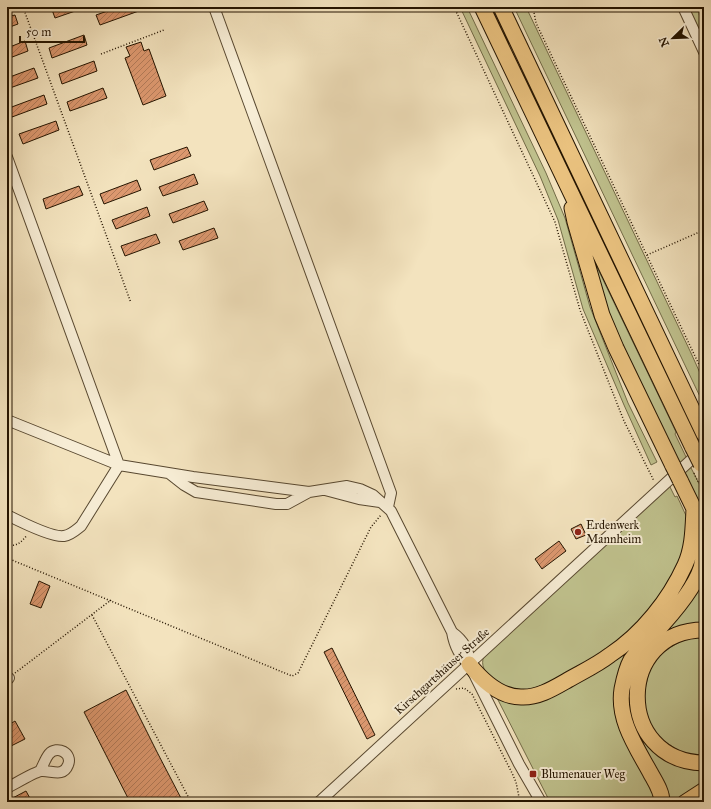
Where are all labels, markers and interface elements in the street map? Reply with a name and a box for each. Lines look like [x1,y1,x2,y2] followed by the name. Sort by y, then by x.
[20,18,84,44] scale bar
[653,18,693,58] north arrow
[26,25,51,39] text: 50 m
[656,34,672,49] text: N
[586,518,641,546] place label: Erdenwerk Mannheim
[573,527,583,537] marker: Erdenwerk Mannheim
[392,625,493,718] street label: Kirschgartshäuser Straße
[541,767,625,782] place label: Blumenauer Weg
[528,769,538,779] marker: Blumenauer Weg

